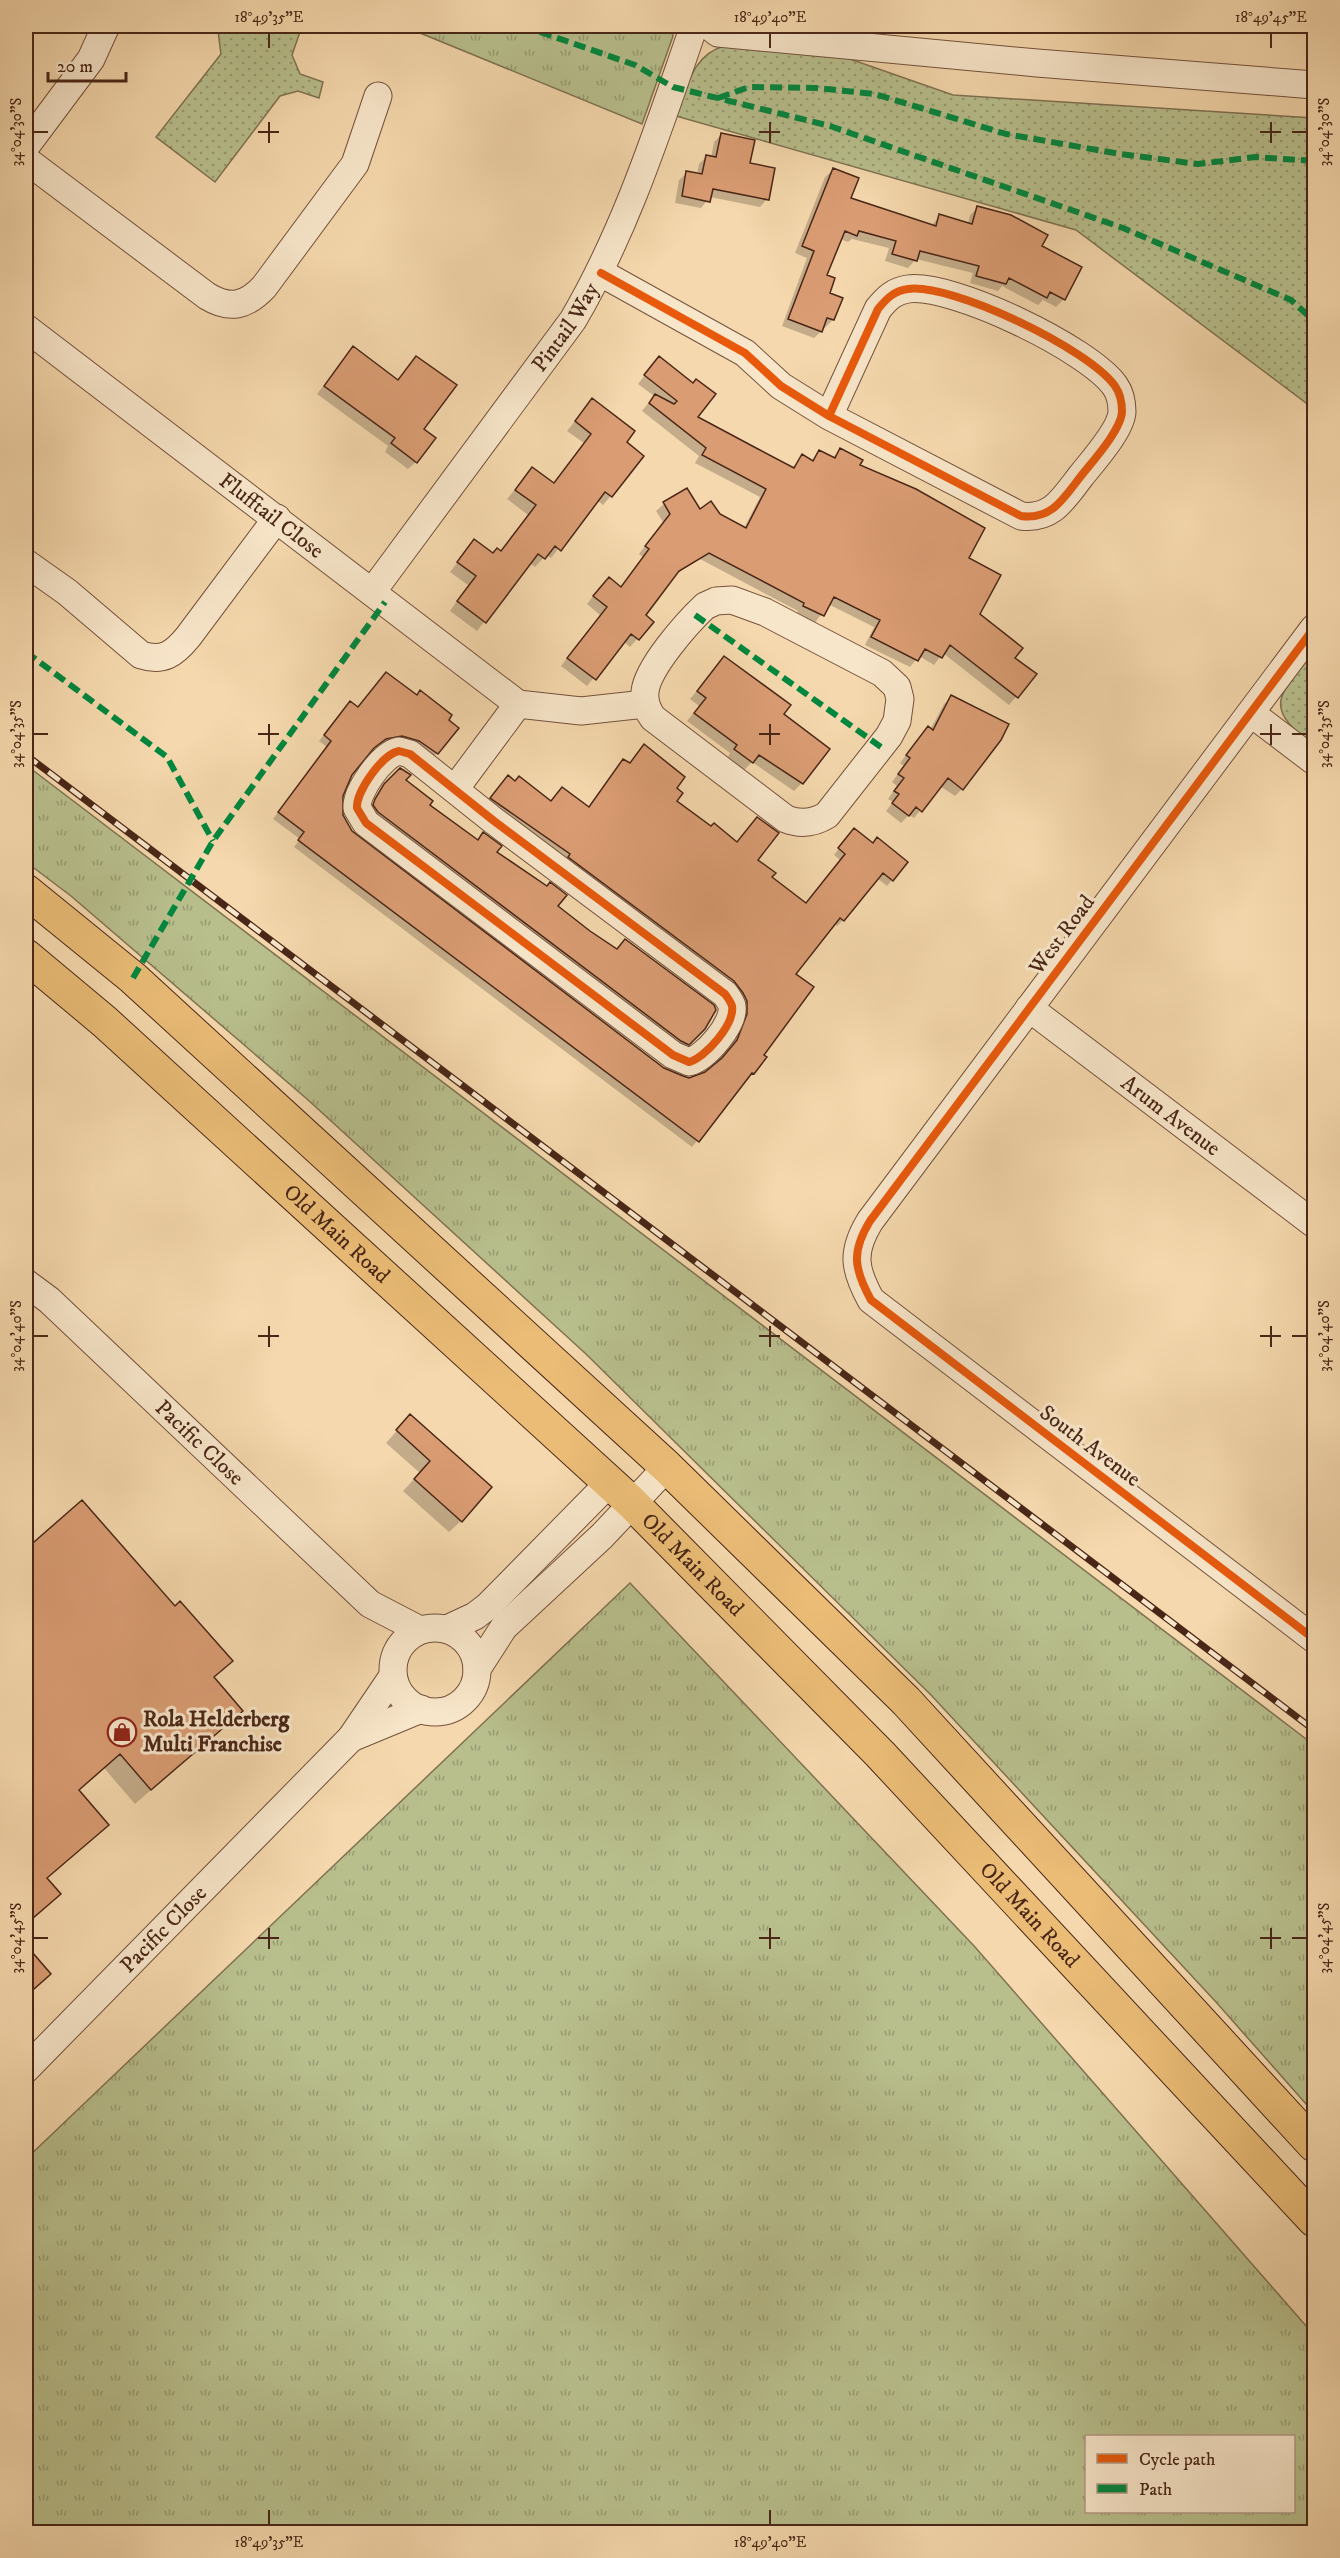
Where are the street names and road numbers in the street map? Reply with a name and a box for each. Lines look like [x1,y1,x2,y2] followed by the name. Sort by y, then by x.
[526,278,605,377] street label: Pintail Way
[214,467,329,564] street label: Flufftail Close
[1023,890,1101,981] street label: West Road
[1116,1069,1226,1162] street label: Arum Avenue
[278,1178,396,1289] street label: Old Main Road
[150,1394,250,1491] street label: Pacific Close
[1034,1399,1146,1493] street label: South Avenue
[636,1507,750,1622] street label: Old Main Road
[974,1856,1086,1973] street label: Old Main Road
[114,1880,212,1979] street label: Pacific Close

